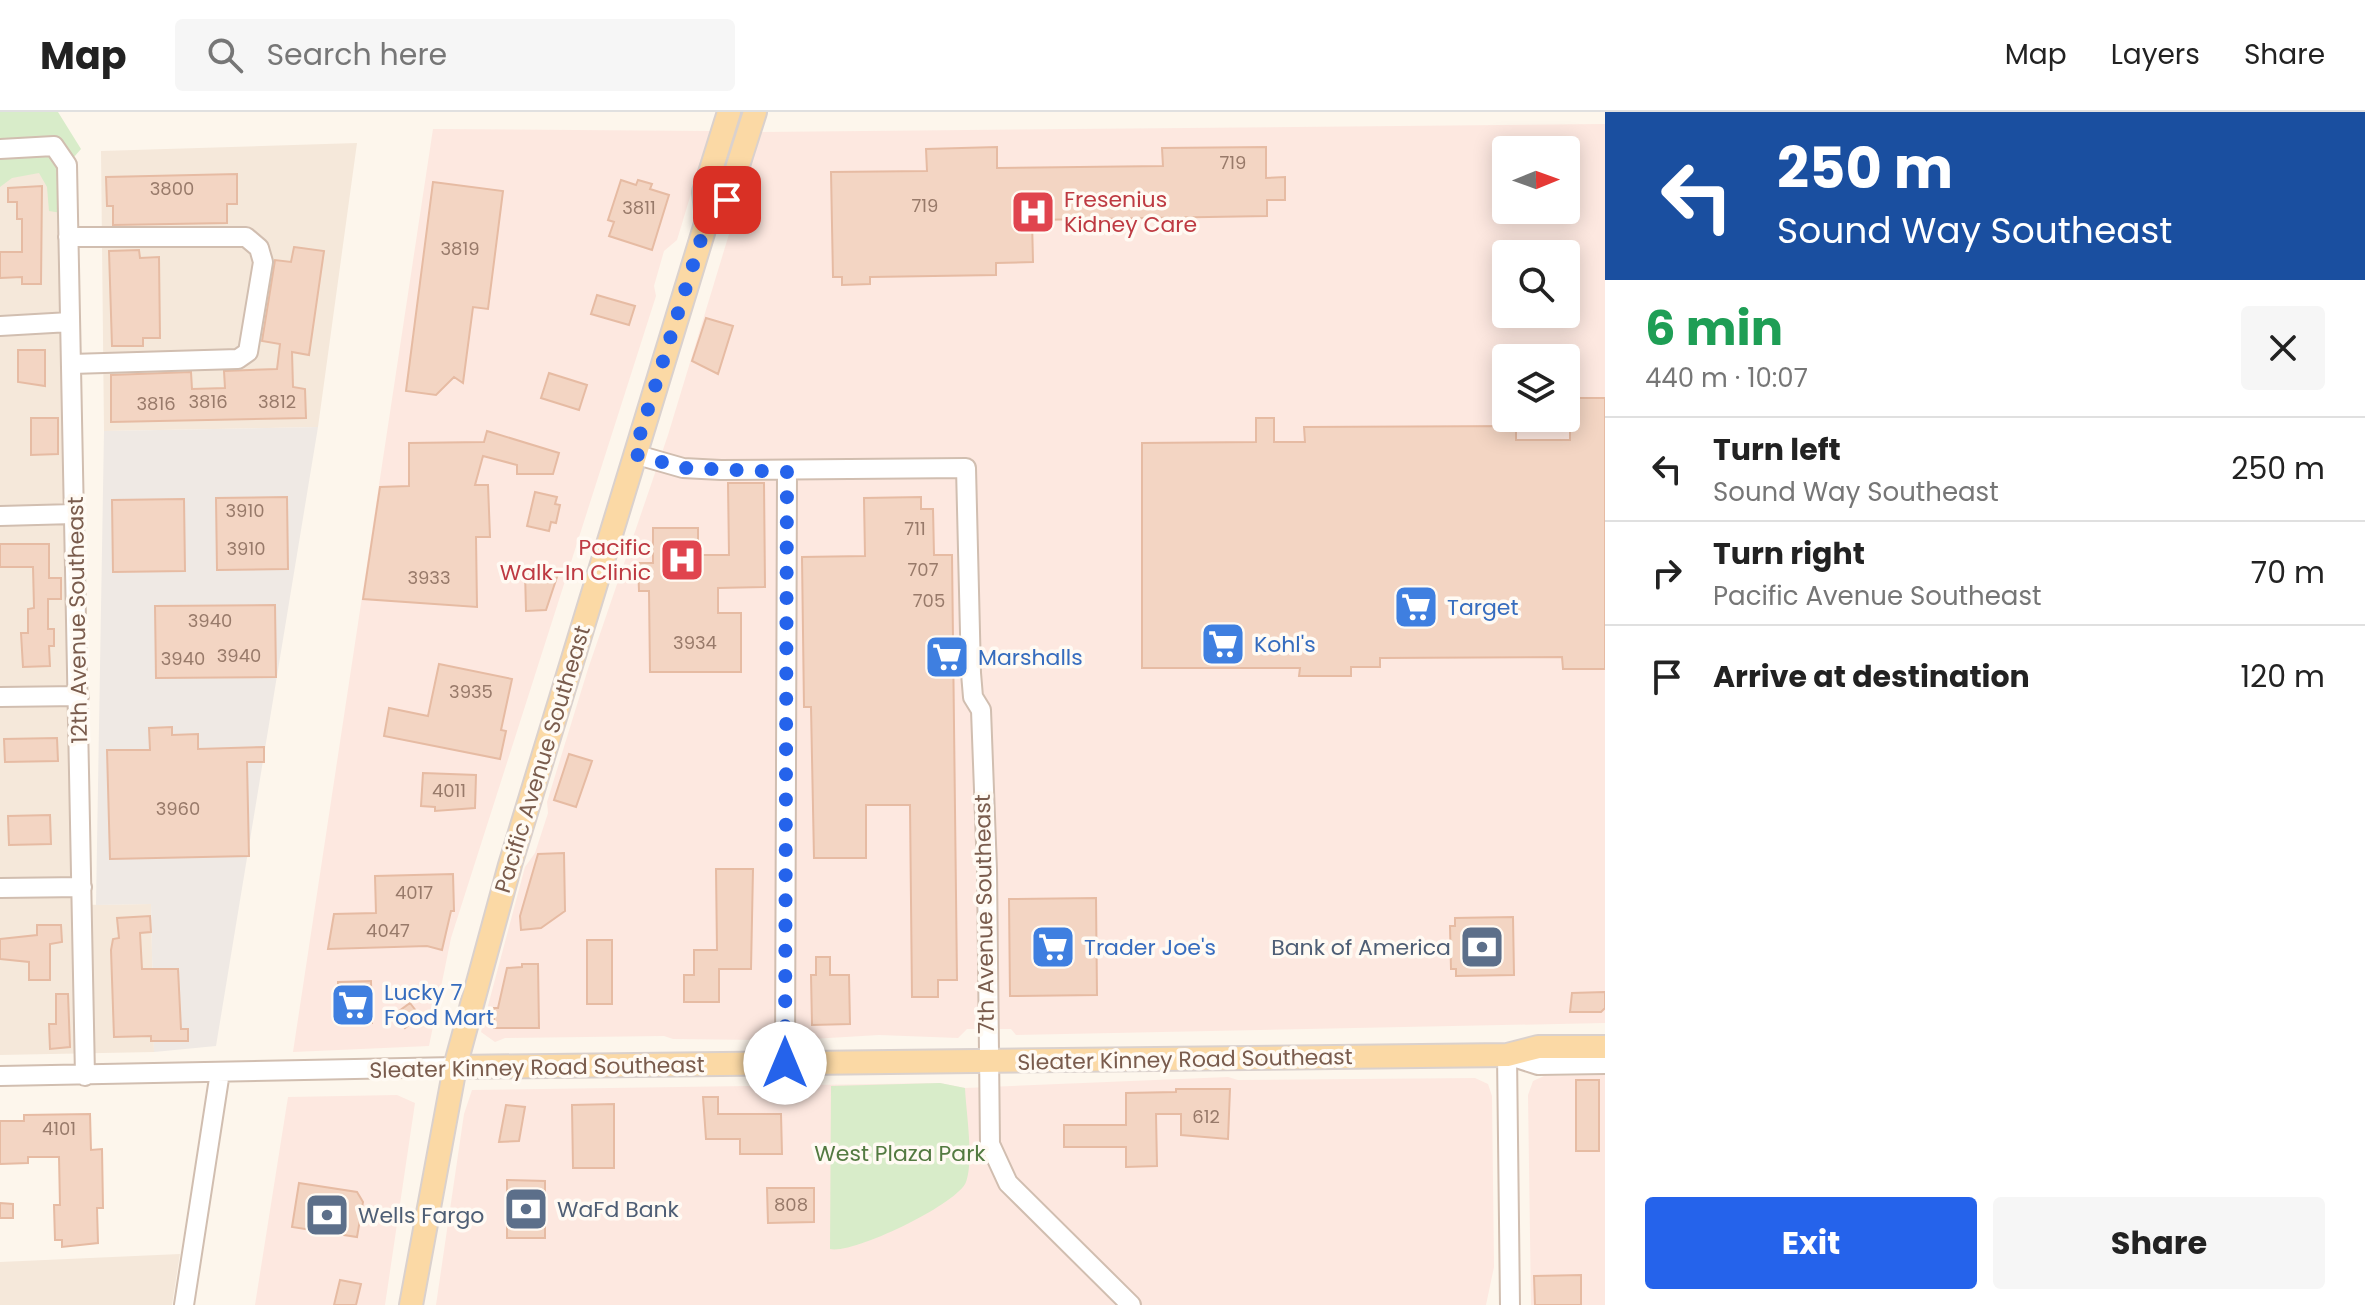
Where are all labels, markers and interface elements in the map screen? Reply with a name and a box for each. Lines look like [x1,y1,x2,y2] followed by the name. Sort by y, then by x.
[175,19,735,91] search box
[40,29,127,82] text: Map
[203,33,247,77] icon: search
[267,33,447,76] text: Search here
[2005,35,2067,74] text: Map
[2111,35,2200,74] text: Layers
[2244,35,2325,74] text: Share
[1777,129,1953,208] text: 250 m
[1492,136,1580,224] north arrow
[1492,136,1580,432] map controls
[1645,144,1749,248] icon: left
[1220,150,1246,175] house number: 719
[693,166,761,234] pin
[150,176,194,201] house number: 3800
[705,178,749,222] icon: arrive
[1064,184,1197,240] place label: Fresenius Kidney Care
[1009,188,1057,236] hospital icon: Fresenius Kidney Care
[912,193,938,218] house number: 719
[622,195,656,220] house number: 3811
[1777,205,2172,256] text: Sound Way Southeast
[440,236,480,261] house number: 3819
[1492,240,1580,328] button: search
[1645,295,1783,362] text: 6 min
[2241,306,2325,390] button: close
[1492,344,1580,432] button: layers
[1645,360,1808,396] text: 440 m · 10:07
[188,389,228,414] house number: 3816
[258,389,296,414] house number: 3812
[136,391,176,416] house number: 3816
[1713,428,1841,471] text: Turn left
[1645,447,1689,491] icon: left
[2231,447,2325,490] text: 250 m
[1713,474,1999,510] text: Sound Way Southeast
[60,496,95,744] street label: 12th Avenue Southeast
[225,498,265,523] house number: 3910
[904,516,926,541] house number: 711
[500,532,651,588] place label: Pacific Walk-In Clinic
[1713,532,1865,575] text: Turn right
[226,536,266,561] house number: 3910
[658,536,706,584] hospital icon: Pacific Walk-In Clinic
[1645,551,1689,595] icon: right
[2251,551,2325,594] text: 70 m
[908,557,939,582] house number: 707
[407,565,451,590] house number: 3933
[1713,578,2041,614] text: Pacific Avenue Southeast
[1392,583,1440,631] supermarket icon: Target
[913,588,945,613] house number: 705
[1447,592,1519,623] place label: Target
[188,608,232,633] house number: 3940
[1199,620,1247,668] supermarket icon: Kohl's
[487,622,598,897] street label: Pacific Avenue Southeast
[1254,629,1316,660] place label: Kohl's
[673,630,717,655] house number: 3934
[923,633,971,681] supermarket icon: Marshalls
[978,642,1083,673] place label: Marshalls
[217,643,261,668] house number: 3940
[161,646,205,671] house number: 3940
[1645,655,1689,699] icon: arrive
[1713,655,2030,698] text: Arrive at destination
[2240,655,2325,698] text: 120 m
[449,679,493,704] house number: 3935
[432,778,466,803] house number: 4011
[967,794,1002,1034] street label: 7th Avenue Southeast
[156,796,200,821] house number: 3960
[395,880,433,905] house number: 4017
[366,918,410,943] house number: 4047
[1029,923,1077,971] supermarket icon: Trader Joe's
[1458,923,1506,971] bank icon: Bank of America
[1084,932,1216,963] place label: Trader Joe's
[1271,932,1451,963] place label: Bank of America
[384,977,494,1033] place label: Lucky 7 Food Mart
[329,981,377,1029] supermarket icon: Lucky 7 Food Mart
[743,1021,827,1105] position arrow
[1017,1041,1353,1078] street label: Sleater Kinney Road Southeast
[369,1049,705,1086] street label: Sleater Kinney Road Southeast
[1192,1104,1220,1129] house number: 612
[42,1116,76,1141] house number: 4101
[814,1138,986,1169] park label: West Plaza Park
[502,1185,550,1233] bank icon: WaFd Bank
[303,1191,351,1239] bank icon: Wells Fargo
[774,1192,808,1217] house number: 808
[557,1194,680,1225] place label: WaFd Bank
[1645,1197,1977,1289] button: Exit
[1993,1197,2325,1289] button: Share
[358,1200,484,1231] place label: Wells Fargo

